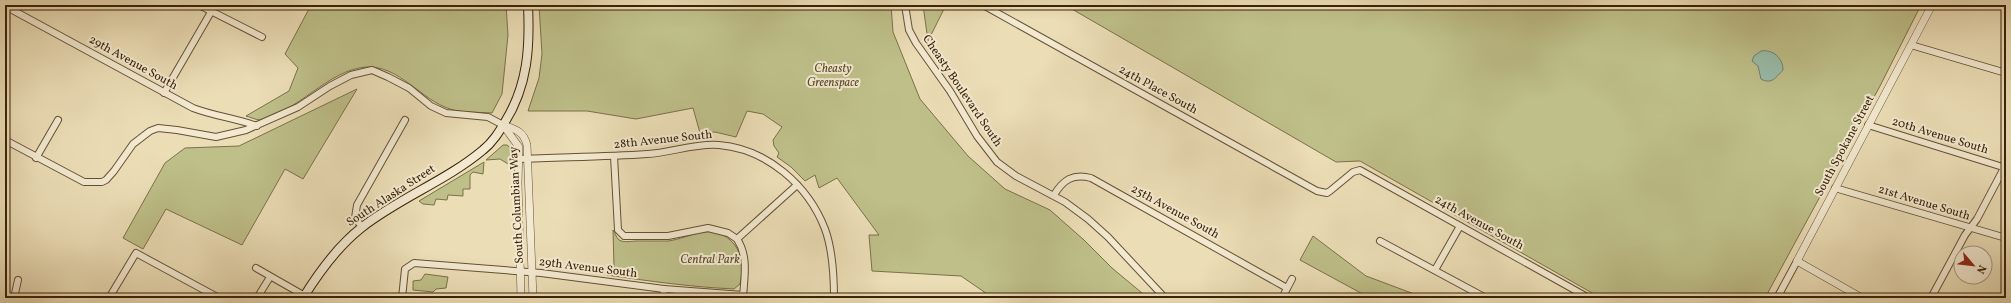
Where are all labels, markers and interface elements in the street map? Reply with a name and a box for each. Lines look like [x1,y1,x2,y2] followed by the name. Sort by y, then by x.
[86,32,180,94] street label: 29th Avenue South
[918,32,1006,150] street label: Cheasty Boulevard South
[807,61,860,91] park label: Cheasty Greenspace
[1116,62,1200,118] street label: 24th Place South
[1812,93,1878,199] street label: South Spokane Street
[1890,114,1990,158] street label: 20th Avenue South
[613,127,713,153] street label: 28th Avenue South
[506,146,528,264] street label: South Columbian Way
[343,161,439,231] street label: South Alaska Street
[1128,181,1222,243] street label: 25th Avenue South
[1876,181,1972,225] street label: 21st Avenue South
[1431,192,1527,254] street label: 24th Avenue South
[1953,245,1993,285] north arrow
[680,252,740,268] park label: Central Park
[538,254,638,282] street label: 29th Avenue South
[1972,262,1989,276] text: N

